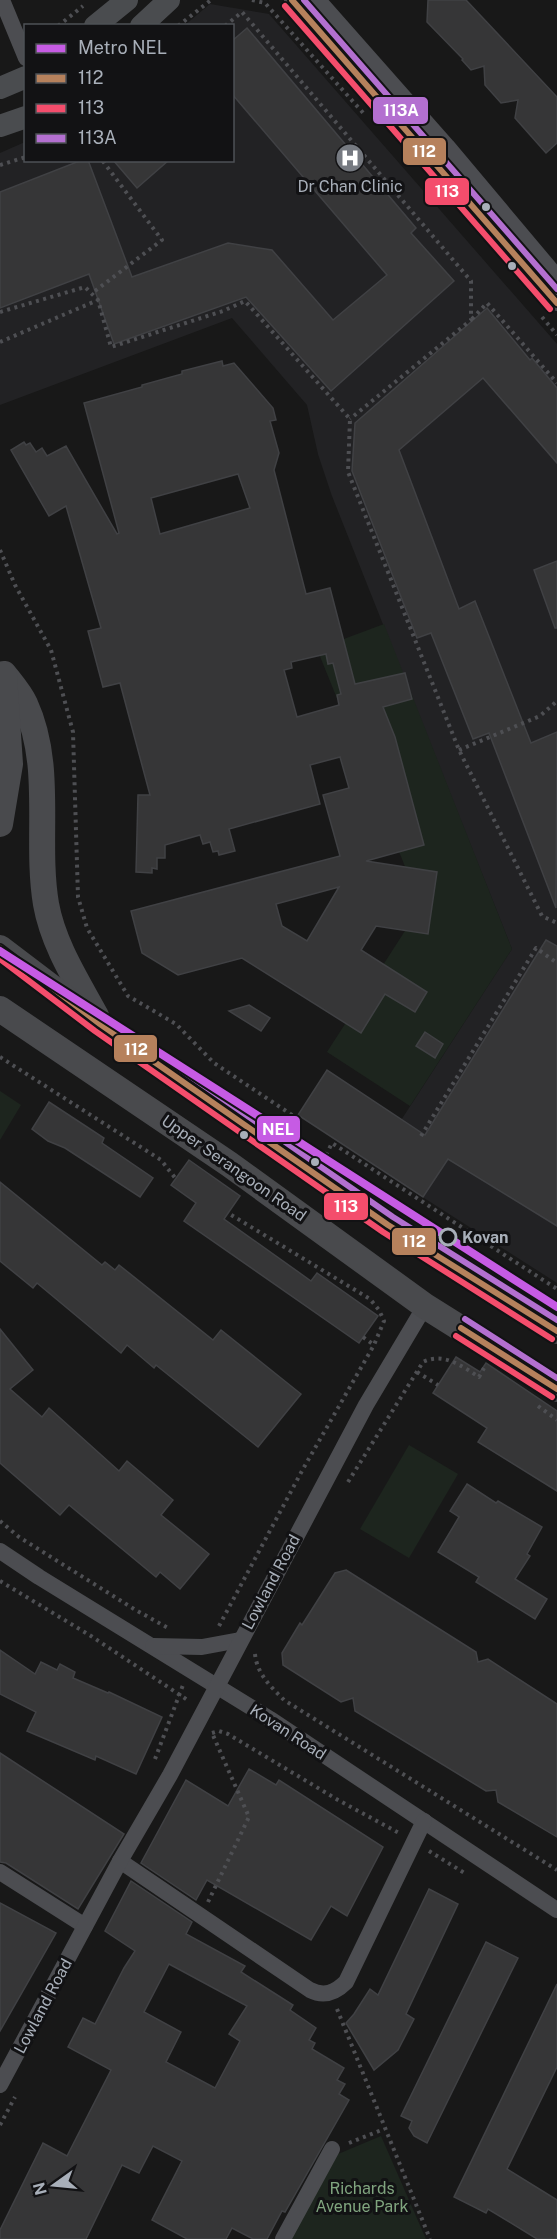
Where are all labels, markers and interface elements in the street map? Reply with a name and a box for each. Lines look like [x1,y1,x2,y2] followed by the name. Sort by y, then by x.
[24,24,234,162] legend
[78,37,167,58] text: Metro NEL
[78,67,103,88] text: 112
[372,96,429,125] line badge: 113A
[78,97,104,118] text: 113
[383,101,419,120] text: 113A
[78,127,117,148] text: 113A
[402,137,447,166] line badge: 112
[334,142,366,174] hospital icon: Dr Chan Clinic
[412,142,436,161] text: 112
[297,177,403,196] place label: Dr Chan Clinic
[424,177,470,206] line badge: 113
[435,182,459,201] text: 113
[480,201,492,213] unlabelled marker
[506,260,518,272] unlabelled marker
[113,1034,158,1063] line badge: 112
[124,1040,148,1059] text: 112
[158,1111,310,1225] street label: Upper Serangoon Road
[256,1115,301,1143] line badge: NEL
[262,1120,294,1139] text: NEL
[238,1129,250,1141] unlabelled marker
[309,1156,321,1168] unlabelled marker
[323,1192,369,1221] line badge: 113
[334,1197,358,1216] text: 113
[391,1227,437,1256] line badge: 112
[439,1228,457,1246] marker: Kovan
[462,1228,509,1247] place label: Kovan
[402,1232,426,1251] text: 112
[238,1531,304,1633] street label: Lowland Road
[246,1700,330,1764] street label: Kovan Road
[10,1955,76,2057] street label: Lowland Road
[24,2155,84,2215] north arrow
[316,2179,408,2216] park label: Richards Avenue Park
[29,2180,51,2197] text: N

